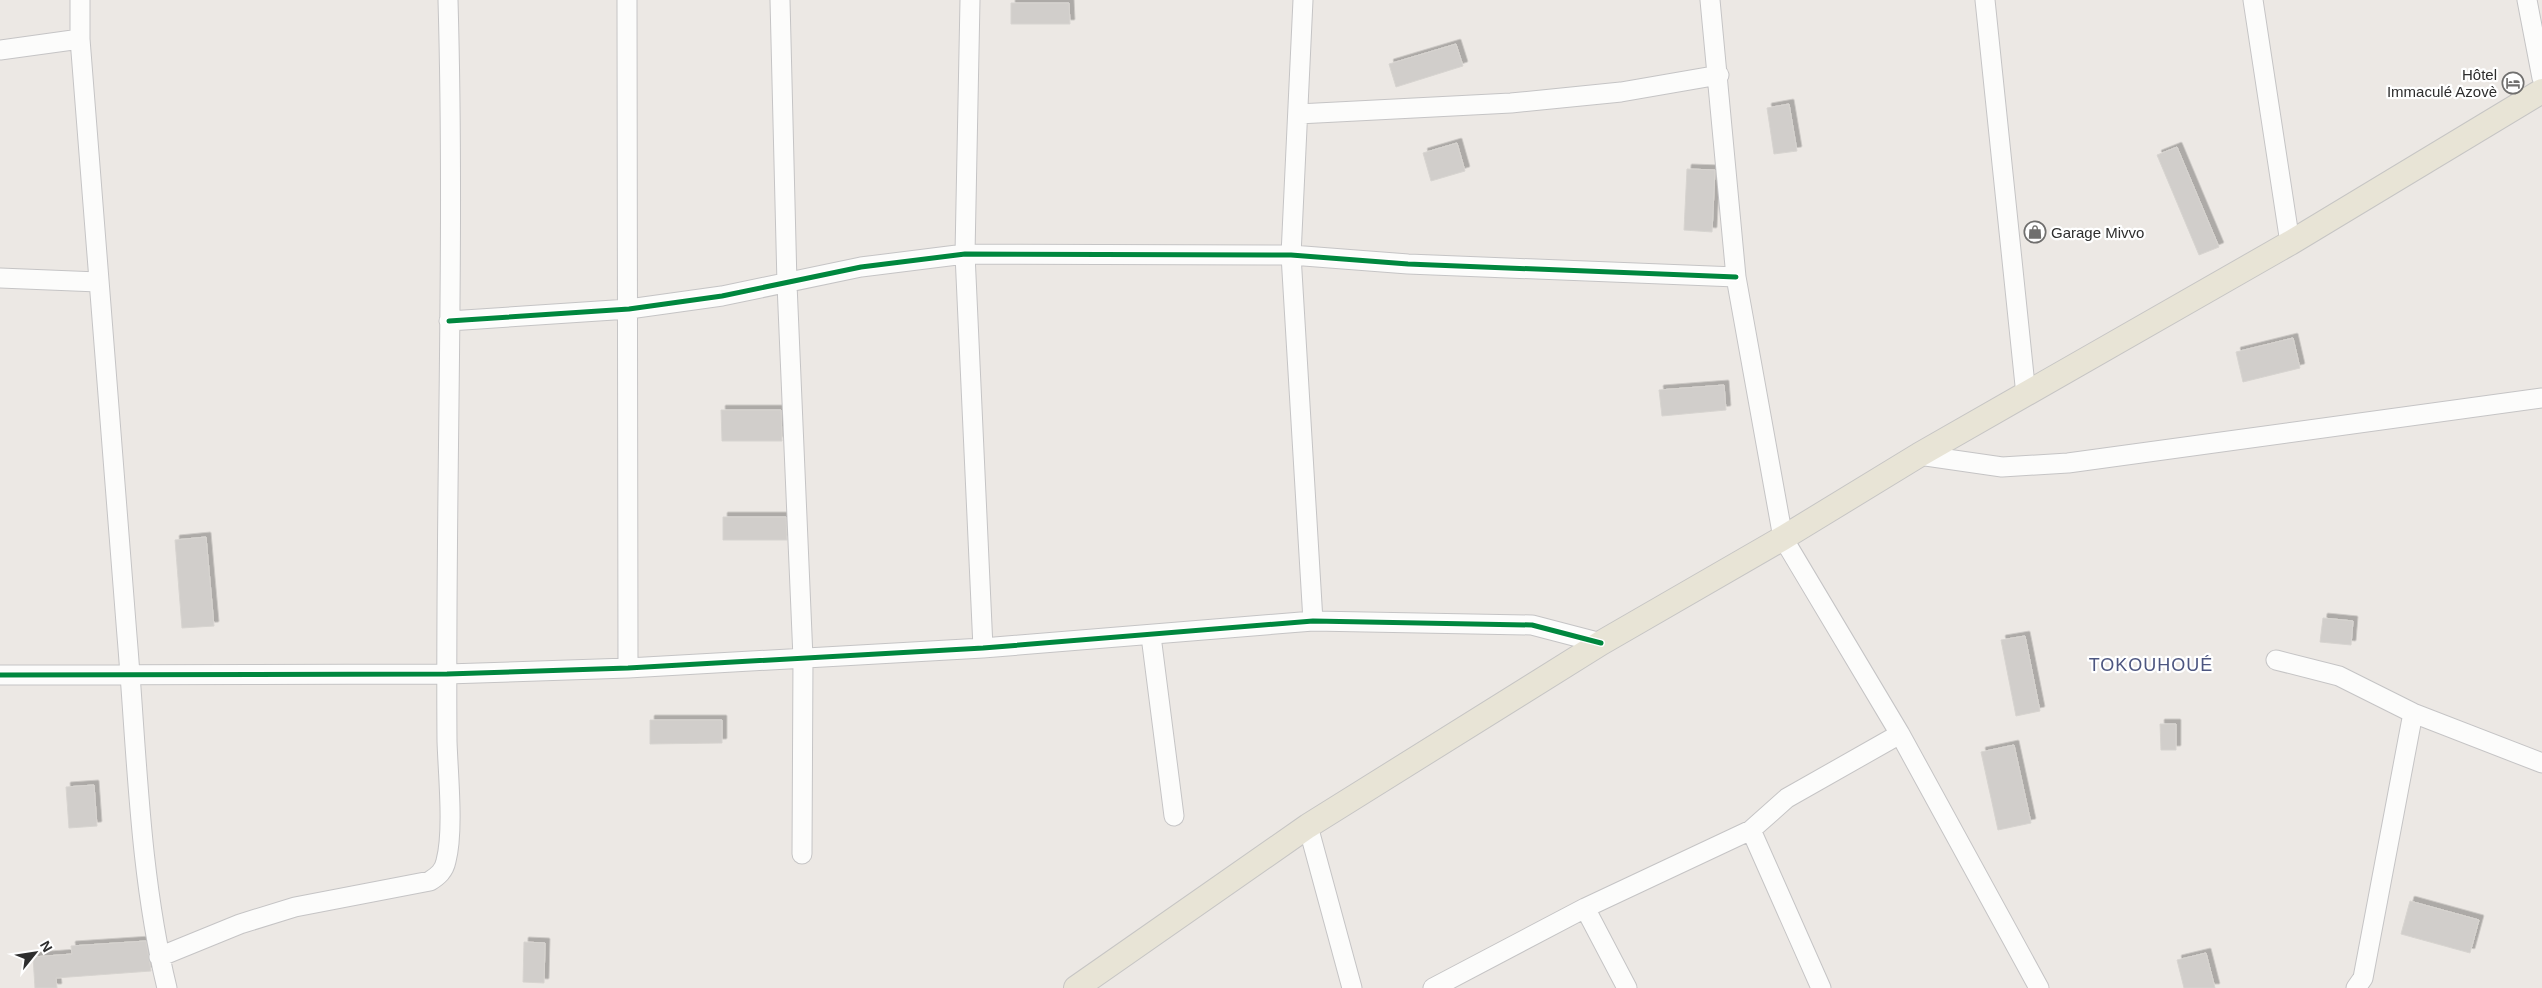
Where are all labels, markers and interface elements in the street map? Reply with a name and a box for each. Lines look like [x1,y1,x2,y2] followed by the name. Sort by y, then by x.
[2387,66,2497,100] place label: Hôtel Immaculé Azovè
[2501,71,2525,95] hotel icon: Hôtel Immaculé Azovè
[2023,220,2047,244] shop icon: Garage Mivvo
[2051,224,2144,241] place label: Garage Mivvo
[2089,655,2213,675] district label: TOKOUHOUÉ
[10,928,60,978] north arrow
[37,938,56,955] text: N

